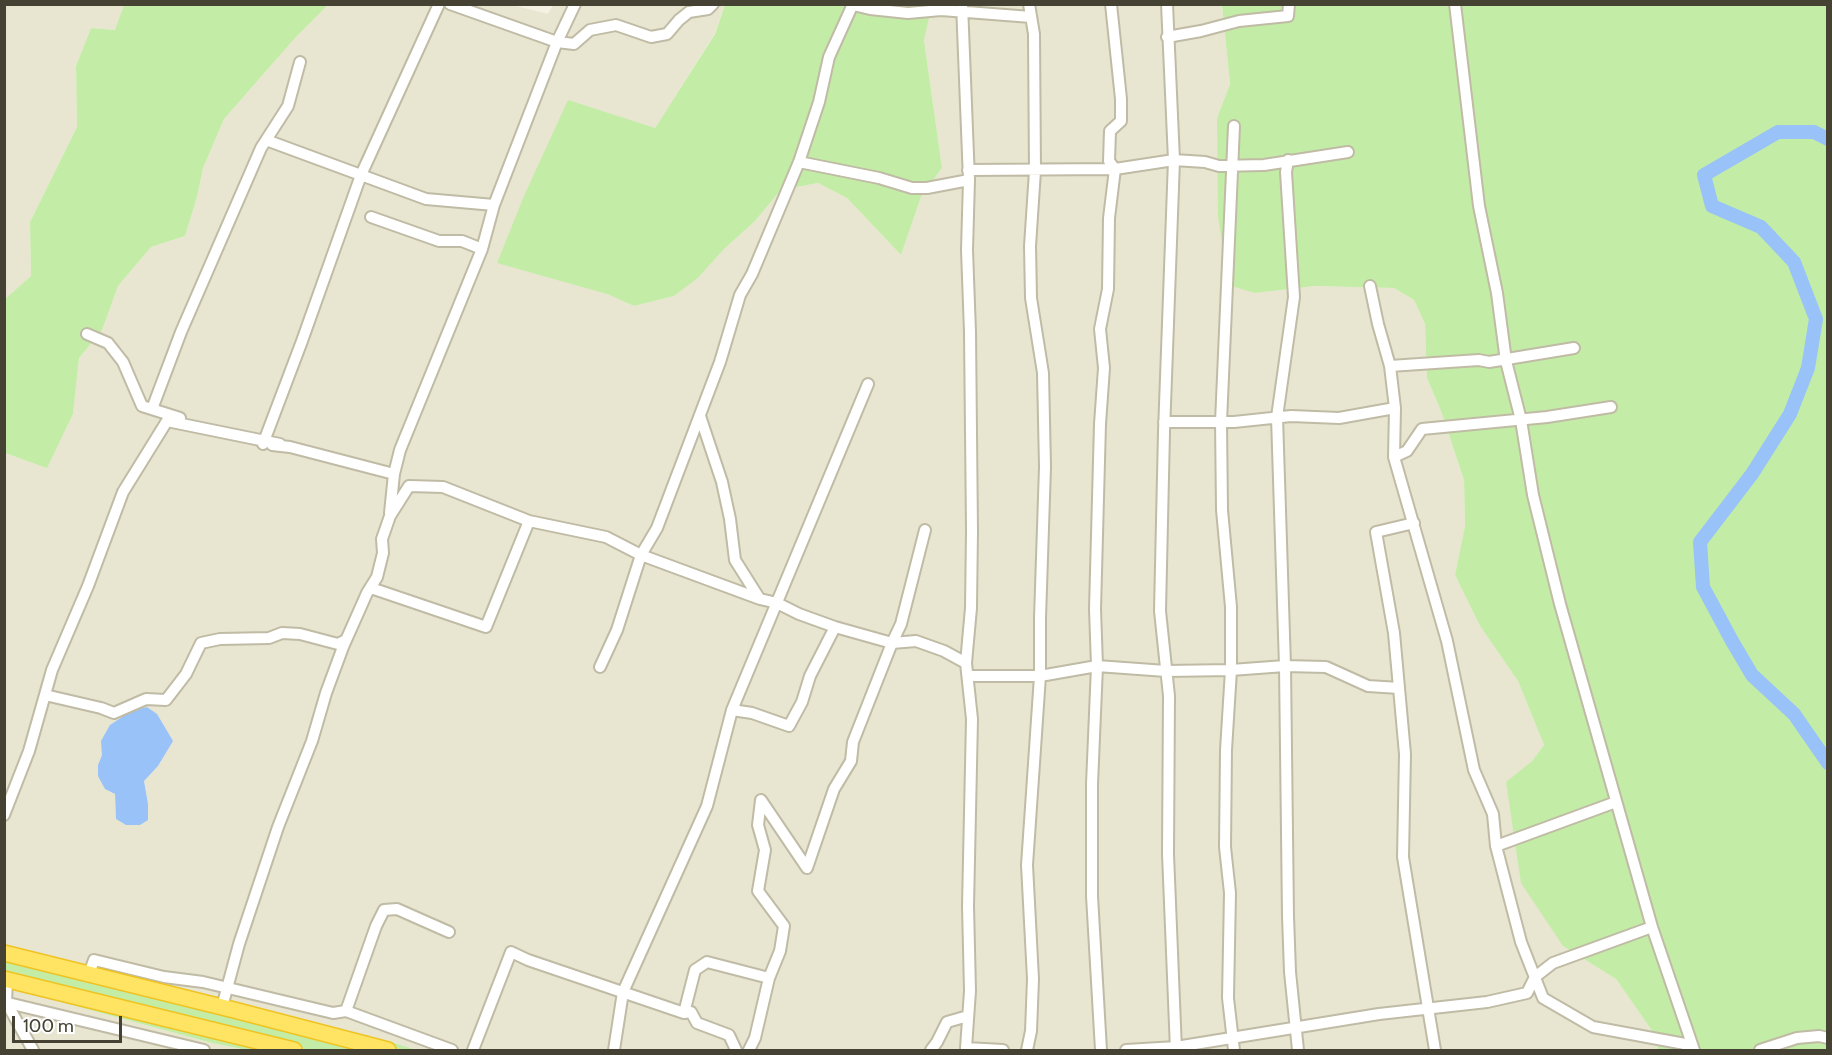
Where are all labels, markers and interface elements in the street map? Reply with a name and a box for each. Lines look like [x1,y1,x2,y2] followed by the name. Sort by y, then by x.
[15,1004,124,1042] scale bar
[23,1015,74,1037] text: 100 m

